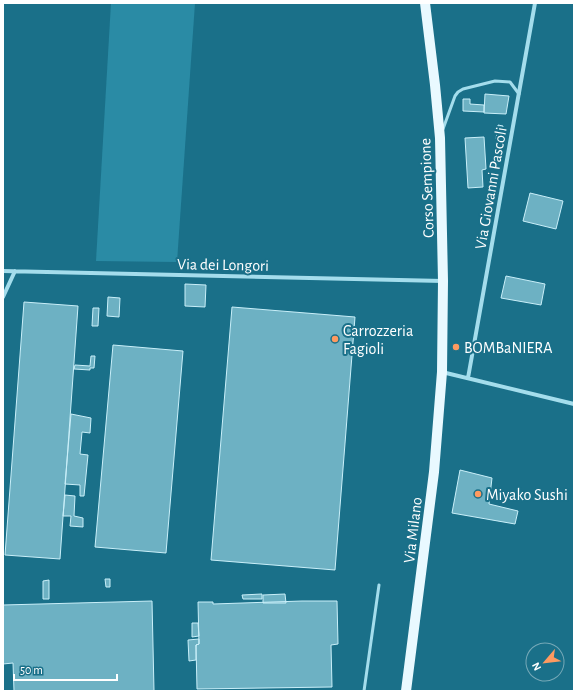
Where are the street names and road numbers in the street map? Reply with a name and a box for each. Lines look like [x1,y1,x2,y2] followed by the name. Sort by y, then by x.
[472,126,510,250] street label: Via Giovanni Pascoli
[417,138,437,238] street label: Corso Sempione
[177,256,269,274] street label: Via dei Longori
[401,496,425,564] street label: Via Milano

